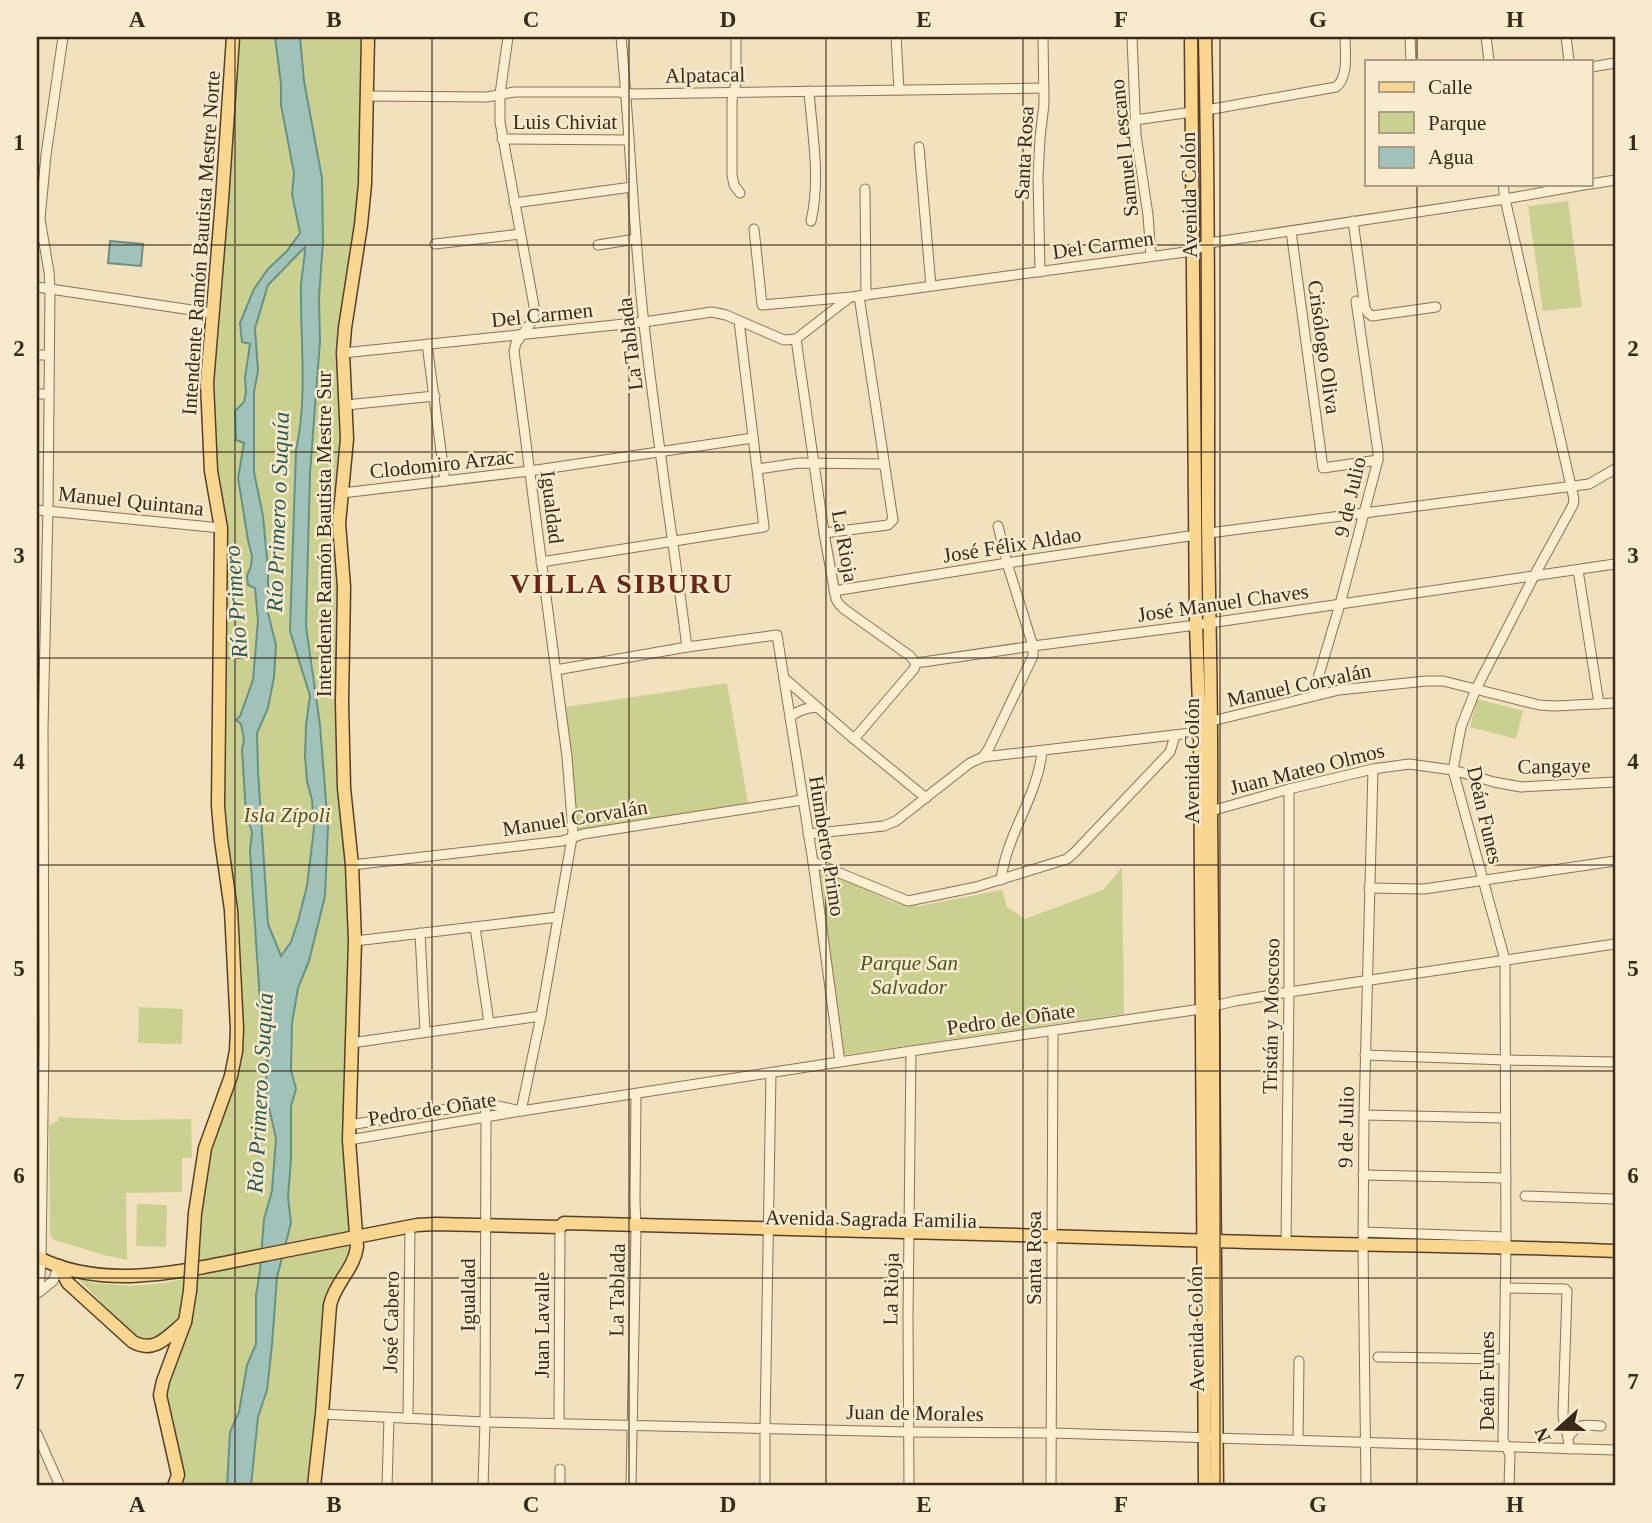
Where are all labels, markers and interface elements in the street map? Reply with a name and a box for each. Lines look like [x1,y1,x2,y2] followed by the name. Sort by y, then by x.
[129,7,146,32] text: A
[326,7,342,32] text: B
[523,7,539,32] text: C
[720,7,736,32] text: D
[916,7,932,32] text: E
[1114,7,1128,32] text: F
[1309,7,1327,32] text: G
[1506,7,1524,32] text: H
[1365,60,1592,186] legend
[665,62,746,88] street label: Alpatacal
[177,70,225,416] street label: Intendente Ramón Bautista Mestre Norte
[1428,75,1472,99] text: Calle
[1105,78,1143,218] street label: Samuel Lescano
[1010,105,1038,201] street label: Santa Rosa
[513,110,617,134] street label: Luis Chiviat
[1428,111,1486,135] text: Parque
[13,130,25,155] text: 1
[1627,130,1639,155] text: 1
[1176,131,1202,258] street label: Avenida Colón
[1428,145,1474,169] text: Agua
[1051,226,1156,264] street label: Del Carmen
[1303,279,1345,416] street label: Crisólogo Oliva
[612,296,648,392] street label: La Tablada
[490,298,594,332] street label: Del Carmen
[13,336,25,361] text: 2
[1627,336,1639,361] text: 2
[312,371,336,697] street label: Intendente Ramón Bautista Mestre Sur
[262,411,294,614] water label: Río Primero o Suquía
[369,444,515,484] street label: Clodomiro Arzac
[1329,455,1371,539] street label: 9 de Julio
[536,469,568,545] street label: Igualdad
[57,481,206,521] street label: Manuel Quintana
[827,508,863,585] street label: La Rioja
[941,522,1083,568] street label: José Félix Aldao
[13,543,25,568] text: 3
[1627,543,1639,568] text: 3
[220,545,252,660] water label: Río Primero
[510,568,734,599] district label: VILLA SIBURU
[1136,579,1310,627] street label: José Manuel Chaves
[1225,658,1374,712] street label: Manuel Corvalán
[1180,697,1204,824] street label: Avenida Colón
[1227,738,1387,800] street label: Juan Mateo Olmos
[13,749,25,774] text: 4
[1627,749,1639,774] text: 4
[1517,753,1591,779] street label: Cangaye
[1462,764,1508,866] street label: Deán Funes
[804,774,850,918] street label: Humberto Primo
[501,795,650,841] street label: Manuel Corvalán
[243,803,331,827] park label: Isla Zípoli
[1258,938,1284,1094] street label: Tristán y Moscoso
[859,951,958,999] park label: Parque San Salvador
[13,956,25,981] text: 5
[1627,956,1639,981] text: 5
[242,992,278,1195] water label: Río Primero o Suquía
[945,998,1077,1040] street label: Pedro de Oñate
[1333,1086,1359,1168] street label: 9 de Julio
[366,1087,498,1131] street label: Pedro de Oñate
[13,1163,25,1188] text: 6
[1627,1163,1639,1188] text: 6
[765,1205,978,1233] street label: Avenida Sagrada Familia
[1022,1210,1046,1305] street label: Santa Rosa
[604,1243,630,1337] street label: La Tablada
[878,1252,904,1326] street label: La Rioja
[456,1258,480,1332] street label: Igualdad
[1183,1265,1209,1392] street label: Avenida Colón
[378,1271,404,1373] street label: José Cabero
[530,1272,554,1378] street label: Juan Lavalle
[1475,1331,1499,1431] street label: Deán Funes
[13,1369,25,1394] text: 7
[1627,1369,1639,1394] text: 7
[1522,1394,1592,1464] north arrow
[846,1400,984,1426] street label: Juan de Morales
[1530,1424,1555,1445] text: N
[129,1492,146,1517] text: A
[326,1492,342,1517] text: B
[523,1492,539,1517] text: C
[720,1492,736,1517] text: D
[916,1492,932,1517] text: E
[1114,1492,1128,1517] text: F
[1309,1492,1327,1517] text: G
[1506,1492,1524,1517] text: H

